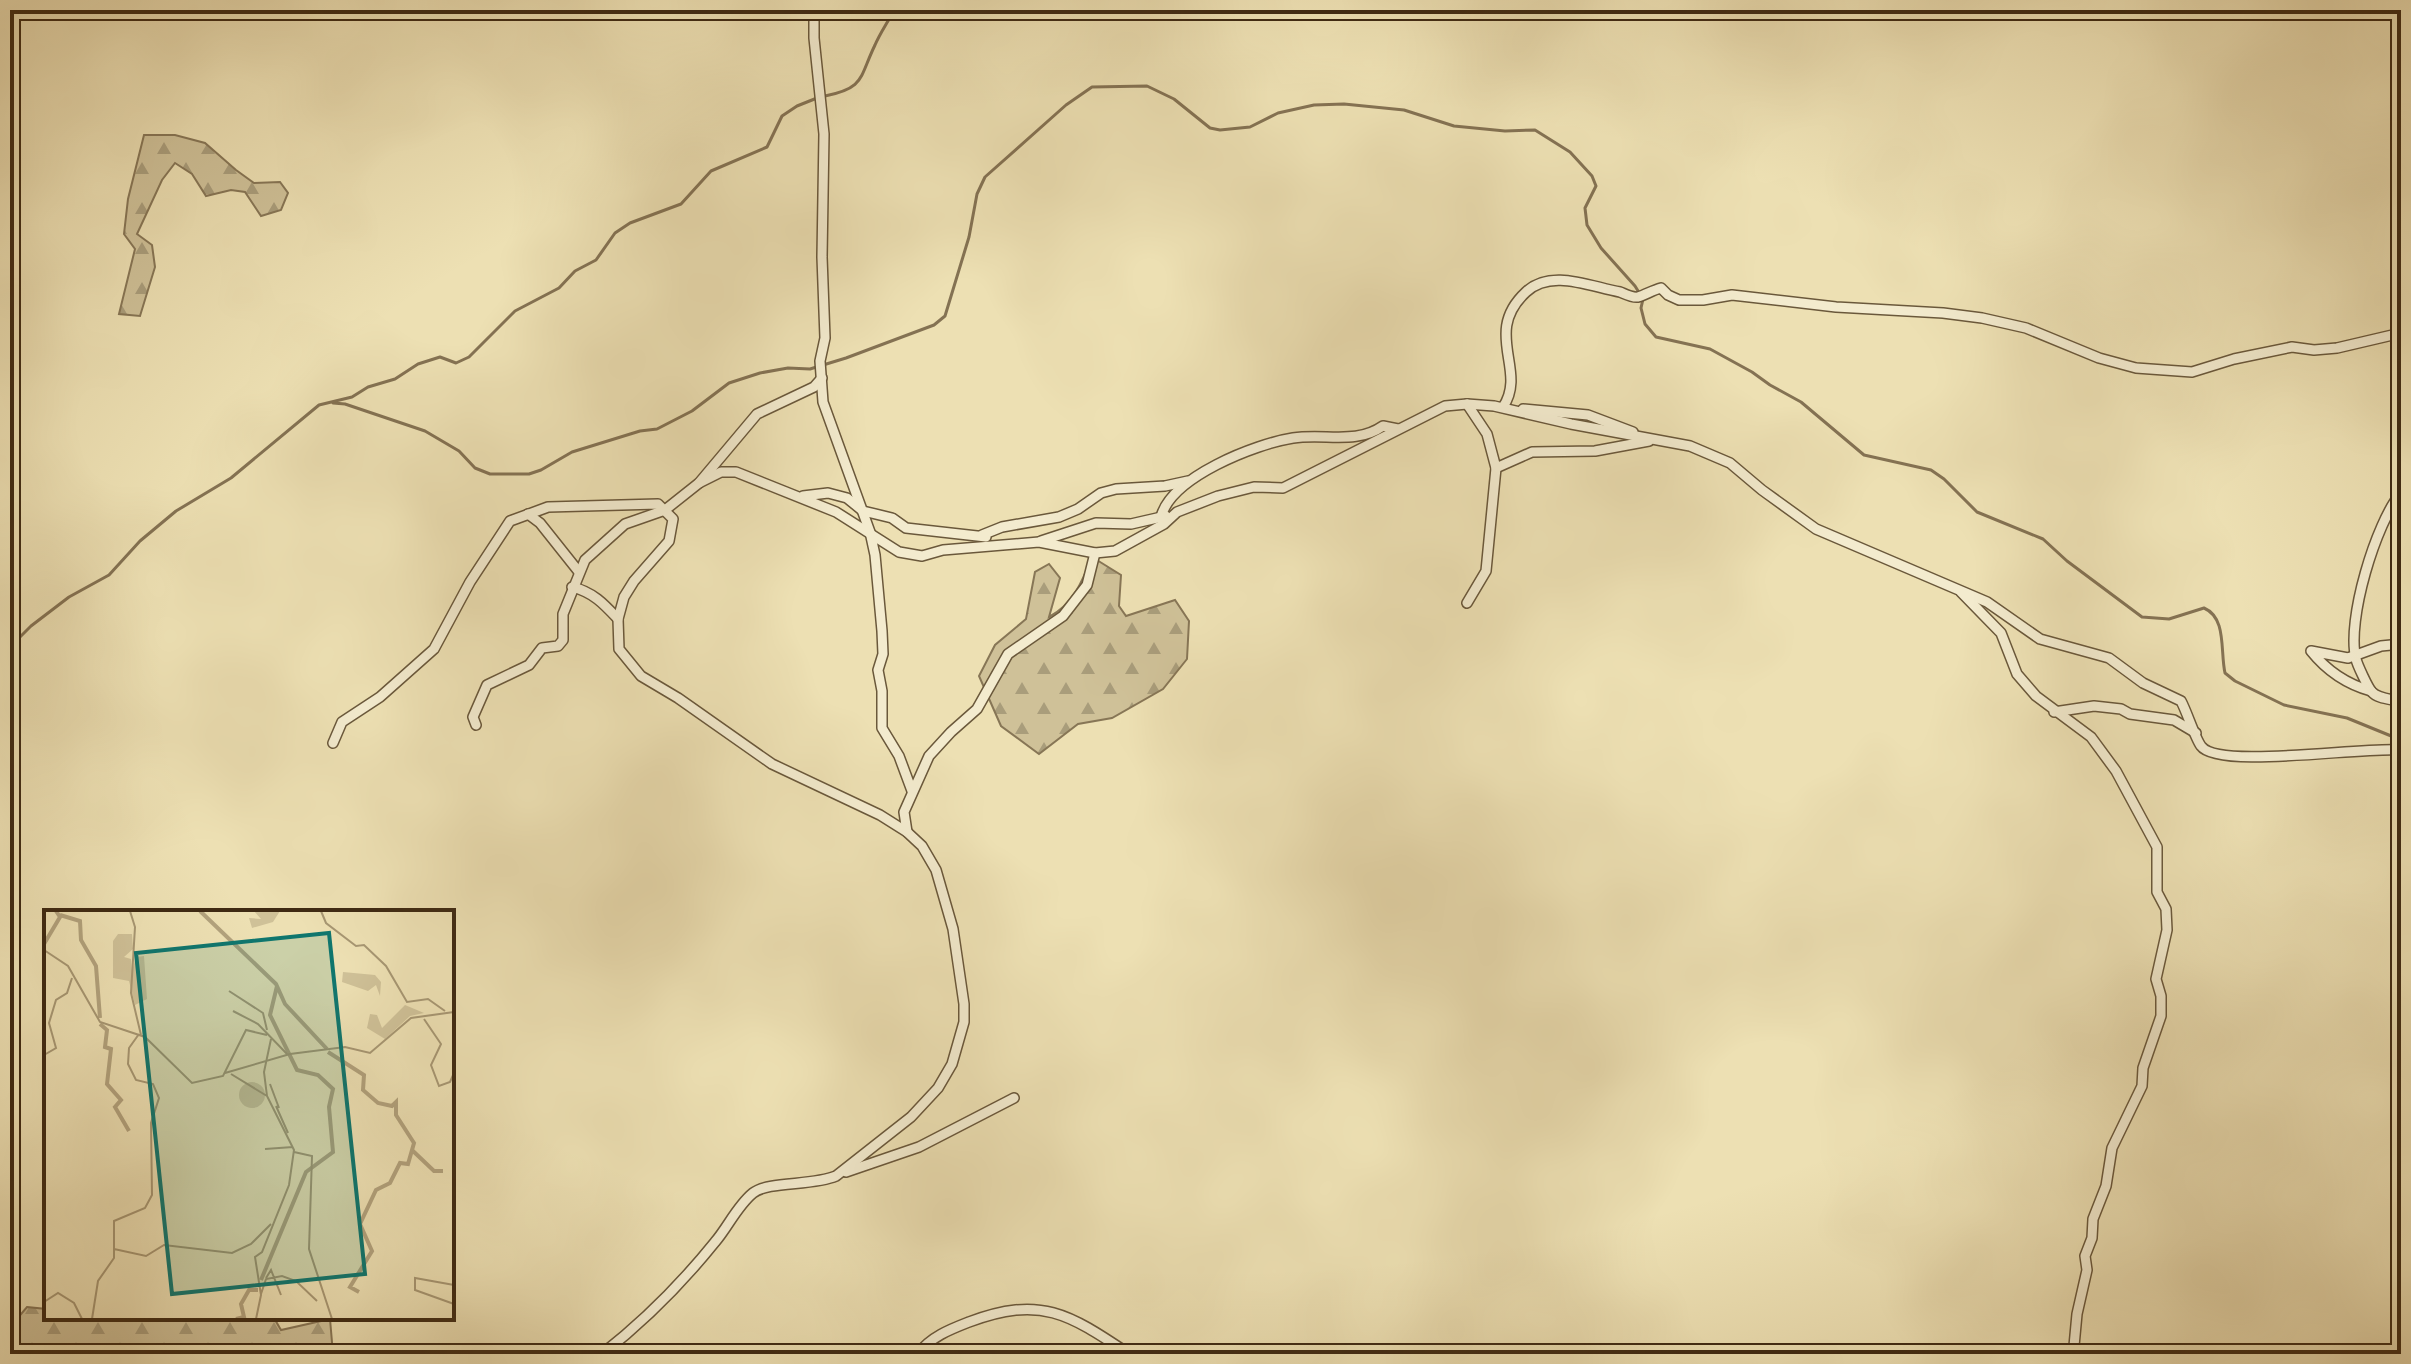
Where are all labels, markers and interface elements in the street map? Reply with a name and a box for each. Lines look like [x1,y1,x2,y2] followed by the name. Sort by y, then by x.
[44,910,454,1320] inset map

